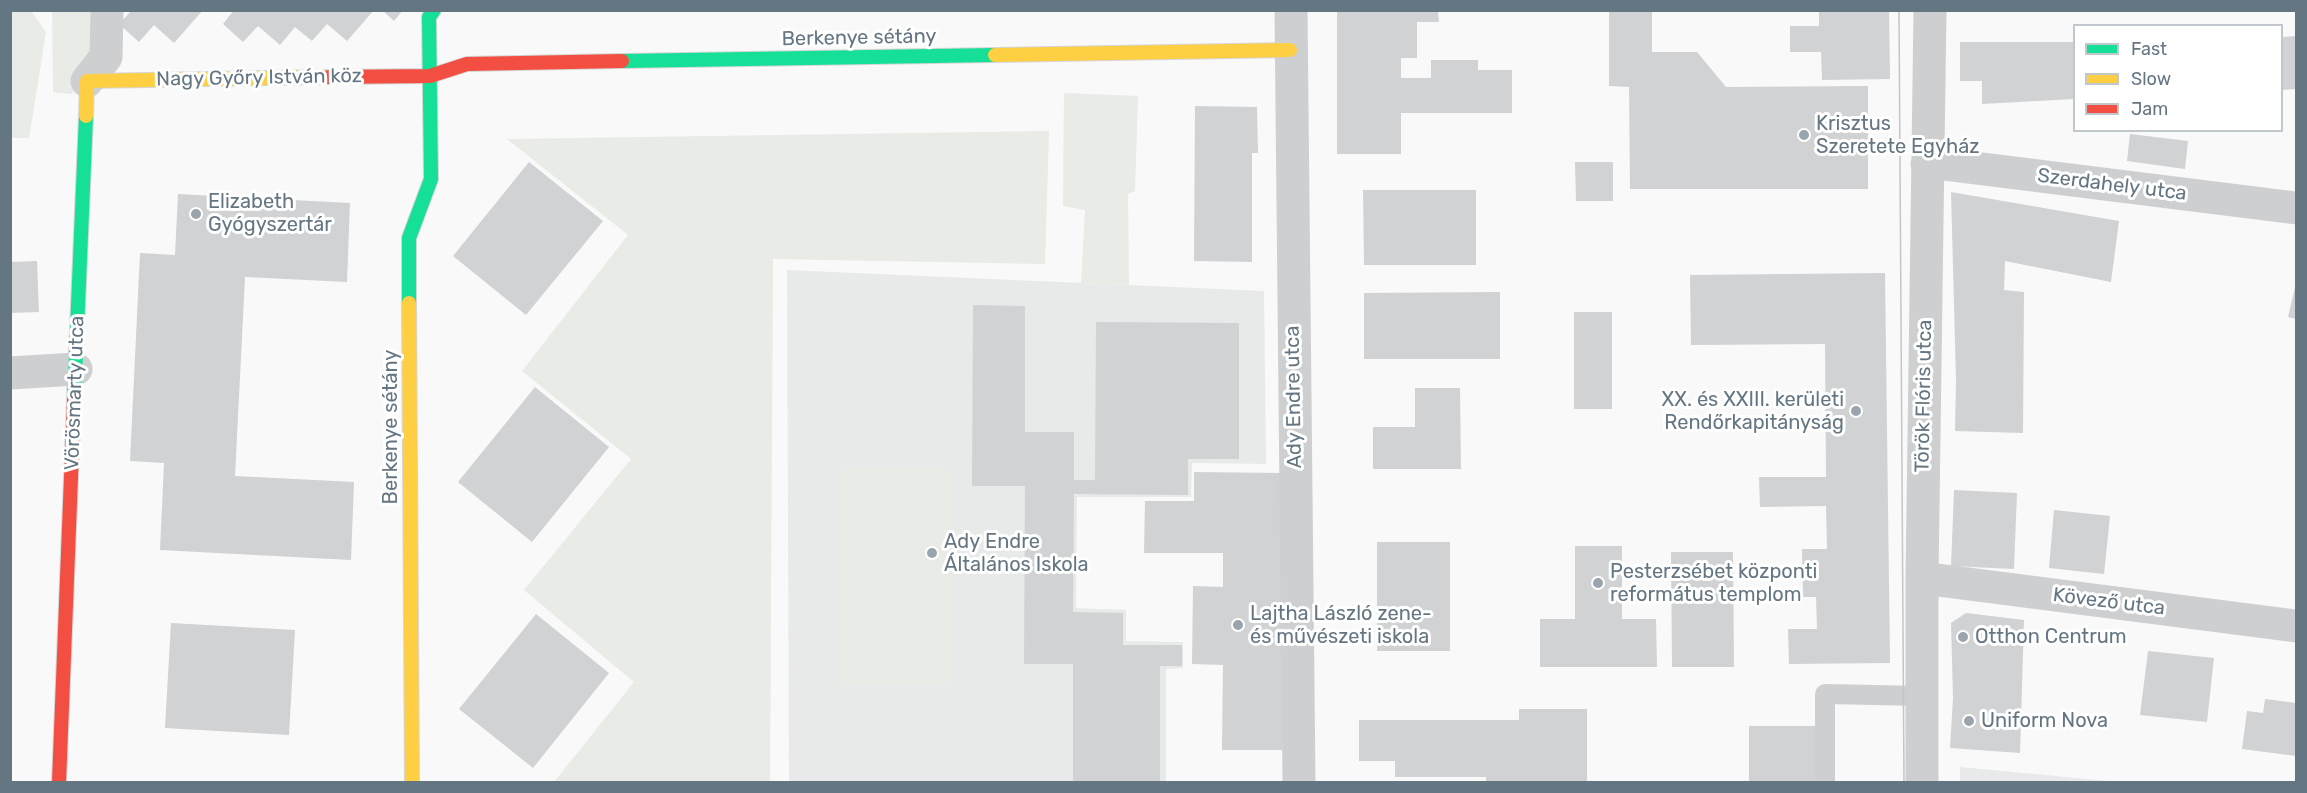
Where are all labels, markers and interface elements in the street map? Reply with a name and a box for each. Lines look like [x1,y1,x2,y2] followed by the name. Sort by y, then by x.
[2073,24,2283,132] legend
[781,25,937,51] street label: Berkenye sétány
[2131,38,2167,60] text: Fast
[156,64,362,92] street label: Nagy Győry István köz
[2131,68,2171,90] text: Slow
[2131,98,2168,120] text: Jam
[1816,112,1979,159] place label: Krisztus Szeretete Egyház
[1797,128,1811,142] marker: Krisztus Szeretete Egyház
[2036,164,2188,206] street label: Szerdahely utca
[208,190,332,237] place label: Elizabeth Gyógyszertár
[189,207,203,221] marker: Elizabeth Gyógyszertár
[60,315,90,471] street label: Vörösmarty utca
[1911,319,1937,473] street label: Török Flóris utca
[1281,325,1307,469] street label: Ady Endre utca
[379,350,403,504] street label: Berkenye sétány
[1662,388,1844,435] place label: XX. és XXIII. kerületi Rendőrkapitányság
[1849,404,1863,418] marker: XX. és XXIII. kerületi Rendőrkapitányság
[944,530,1089,577] place label: Ady Endre Általános Iskola
[925,546,939,560] marker: Ady Endre Általános Iskola
[1610,560,1817,607] place label: Pesterzsébet központi református templom
[1591,576,1605,590] marker: Pesterzsébet központi református templom
[2052,583,2166,621] street label: Kövező utca
[1250,602,1432,649] place label: Lajtha László zene- és művészeti iskola
[1231,618,1245,632] marker: Lajtha László zene- és művészeti iskola
[1975,625,2127,649] place label: Otthon Centrum
[1956,630,1970,644] marker: Otthon Centrum
[1981,709,2108,733] place label: Uniform Nova
[1962,714,1976,728] marker: Uniform Nova

